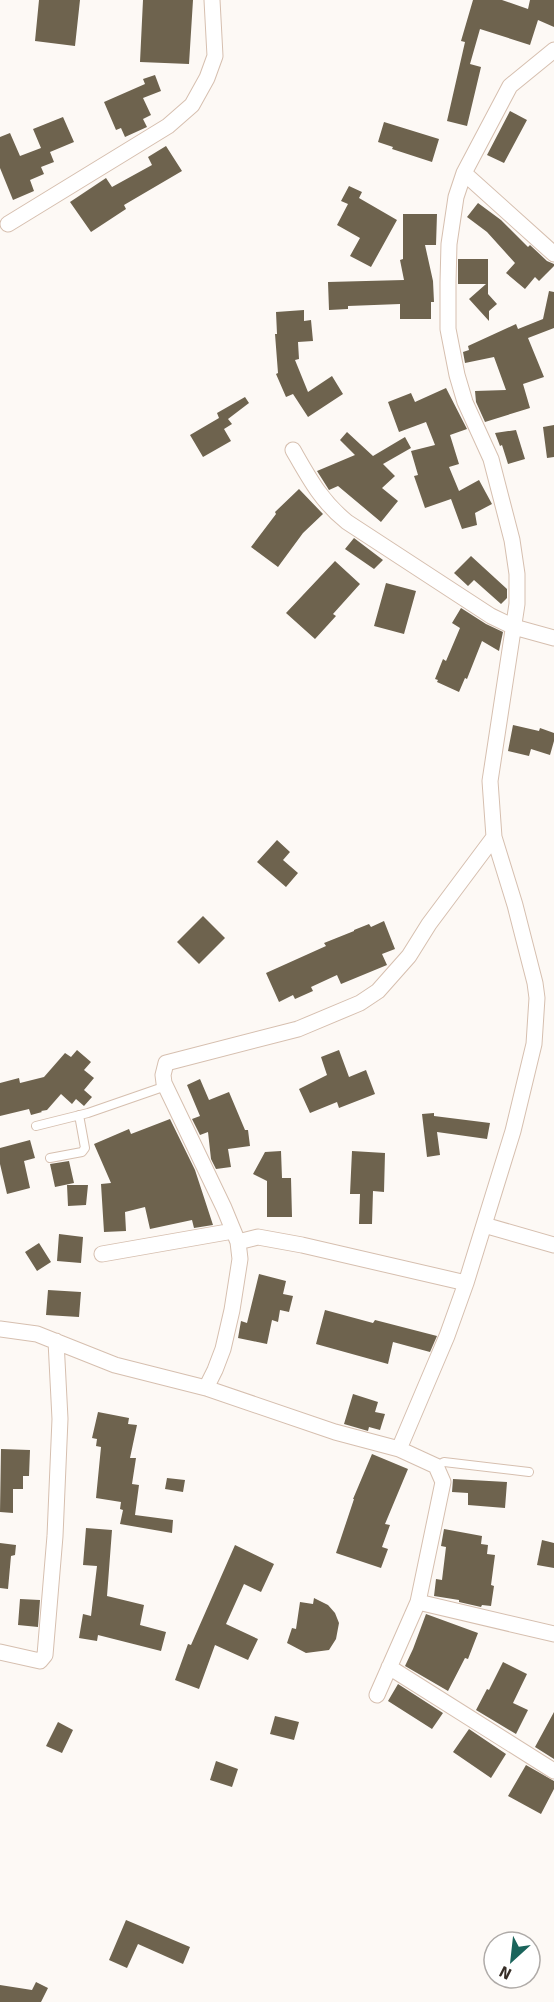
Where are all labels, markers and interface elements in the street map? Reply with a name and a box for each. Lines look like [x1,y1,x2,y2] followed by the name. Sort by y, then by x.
[482,1930,542,1990] north arrow
[496,1961,515,1984] text: N

